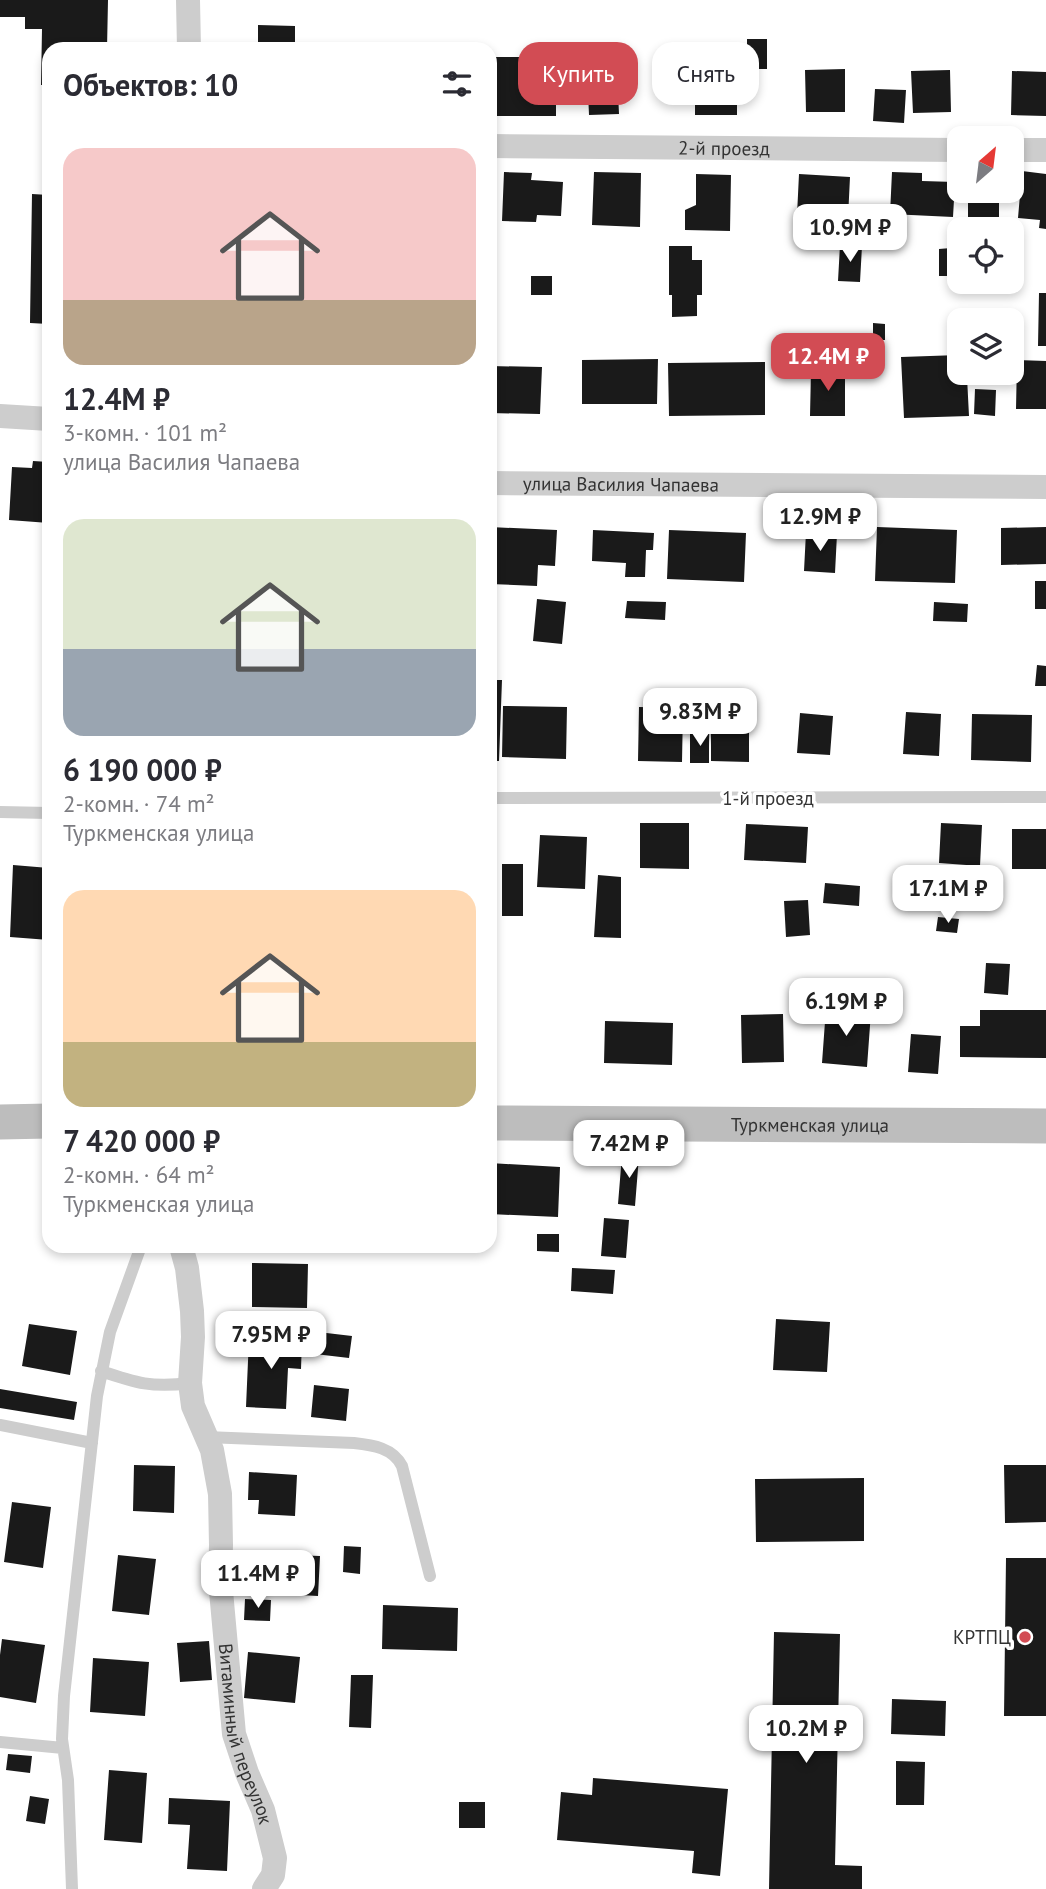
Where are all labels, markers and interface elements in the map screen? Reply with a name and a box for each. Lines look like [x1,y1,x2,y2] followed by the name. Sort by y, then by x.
[518,42,638,105] chip: Купить
[652,42,759,105] chip: Снять
[63,65,238,104] text: Объектов: 10
[438,65,476,103] icon: filters
[947,126,1024,203] north arrow
[947,126,1024,385] map controls
[678,136,770,160] street label: 2-й проезд
[207,193,333,319] icon: home
[785,204,915,264] pin: 10.9M ₽
[809,212,891,241] text: 10.9M ₽
[947,217,1024,294] button: locate
[947,308,1024,385] button: layers
[763,334,893,393] pin: 12.4M ₽
[787,341,869,370] text: 12.4M ₽
[63,379,170,418] text: 12.4M ₽
[63,418,227,447] text: 3-комн. · 101 m²
[63,447,300,476] text: улица Василия Чапаева
[523,471,719,497] street label: улица Василия Чапаева
[755,494,885,553] pin: 12.9M ₽
[779,501,861,530] text: 12.9M ₽
[207,564,333,690] icon: home
[635,688,765,748] pin: 9.83M ₽
[659,696,741,725] text: 9.83M ₽
[63,750,222,789] text: 6 190 000 ₽
[722,786,814,810] street label: 1-й проезд
[63,789,215,818] text: 2-комн. · 74 m²
[63,818,254,847] text: Туркменская улица
[883,866,1013,925] pin: 17.1M ₽
[908,873,988,902] text: 17.1M ₽
[207,935,333,1061] icon: home
[781,978,911,1038] pin: 6.19M ₽
[805,986,887,1015] text: 6.19M ₽
[731,1112,889,1137] street label: Туркменская улица
[564,1120,694,1180] pin: 7.42M ₽
[63,1121,220,1160] text: 7 420 000 ₽
[589,1128,669,1157] text: 7.42M ₽
[63,1160,215,1189] text: 2-комн. · 64 m²
[63,1189,254,1218] text: Туркменская улица
[206,1312,336,1371] pin: 7.95M ₽
[231,1319,311,1348] text: 7.95M ₽
[193,1550,323,1610] pin: 11.4M ₽
[217,1558,299,1587] text: 11.4M ₽
[953,1625,1011,1649] place label: КРТПЦ
[1017,1629,1033,1645] marker: КРТПЦ
[214,1642,278,1827] street label: Витаминный переулок
[741,1706,871,1765] pin: 10.2M ₽
[765,1713,847,1742] text: 10.2M ₽

